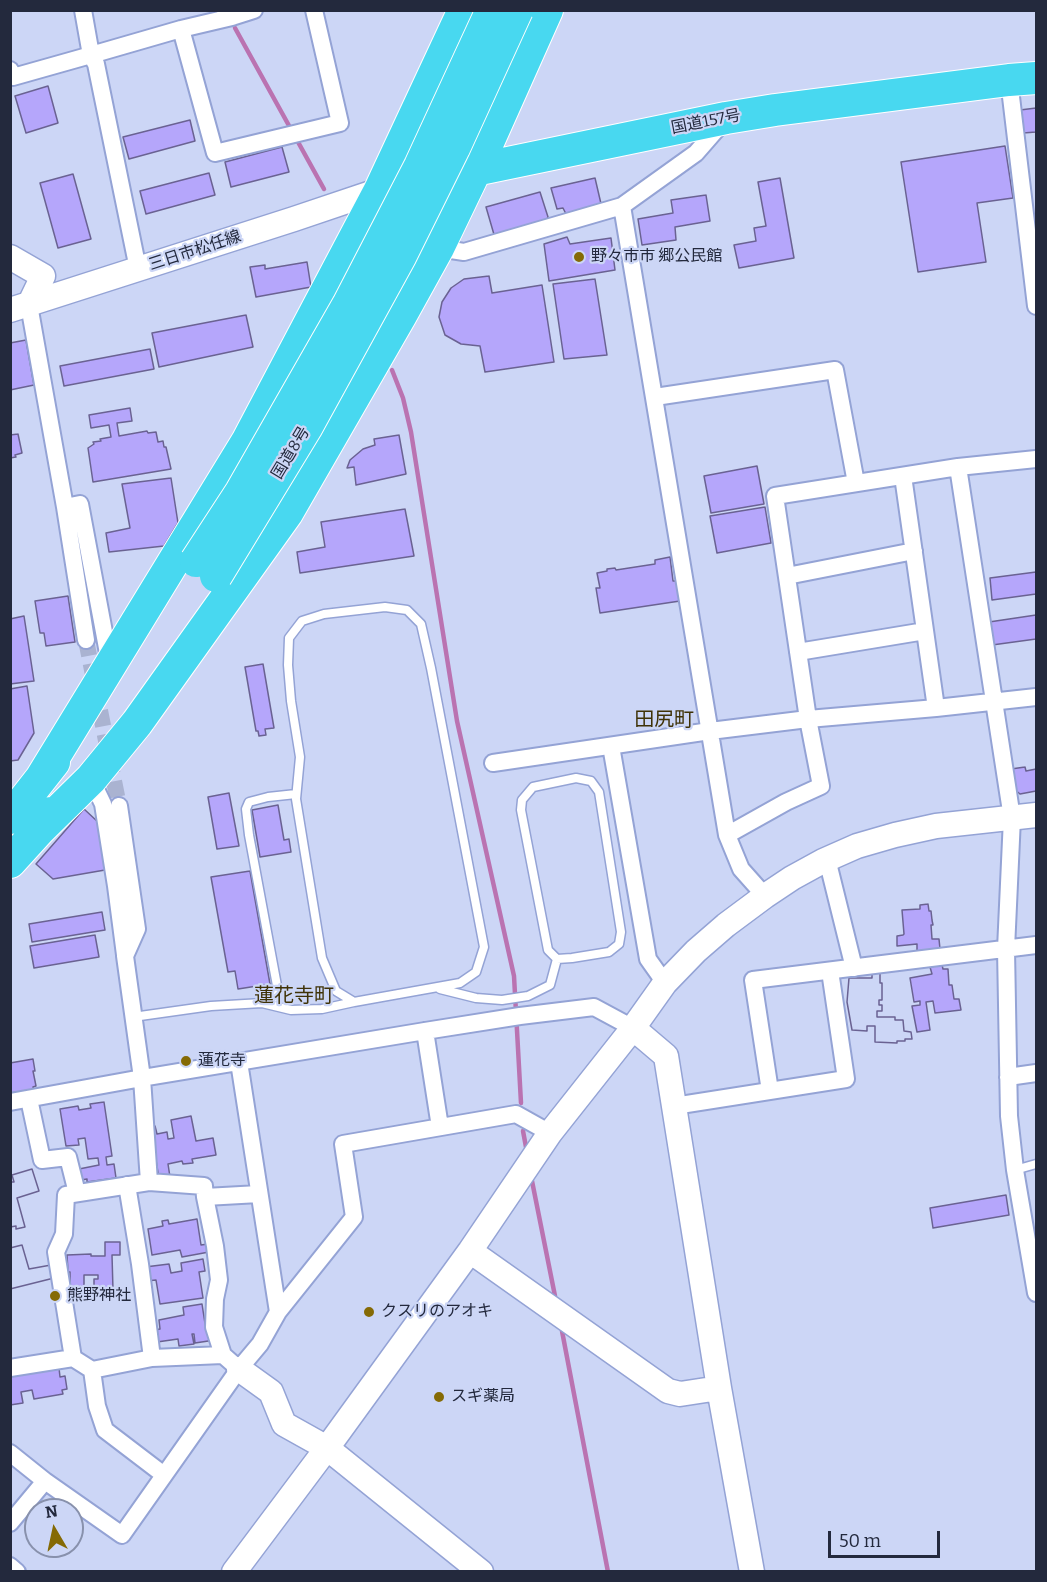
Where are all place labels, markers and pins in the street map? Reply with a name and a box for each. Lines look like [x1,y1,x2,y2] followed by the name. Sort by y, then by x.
[591,247,722,267] place label: 野々市市 郷公民館
[572,250,586,264] marker: 野々市市 郷公民館
[198,1051,246,1071] place label: 蓮花寺
[179,1054,193,1068] marker: 蓮花寺
[67,1286,131,1306] place label: 熊野神社
[48,1289,62,1303] marker: 熊野神社
[381,1302,493,1322] place label: クスリのアオキ
[362,1305,376,1319] marker: クスリのアオキ
[451,1387,515,1407] place label: スギ薬局
[432,1390,446,1404] marker: スギ薬局

